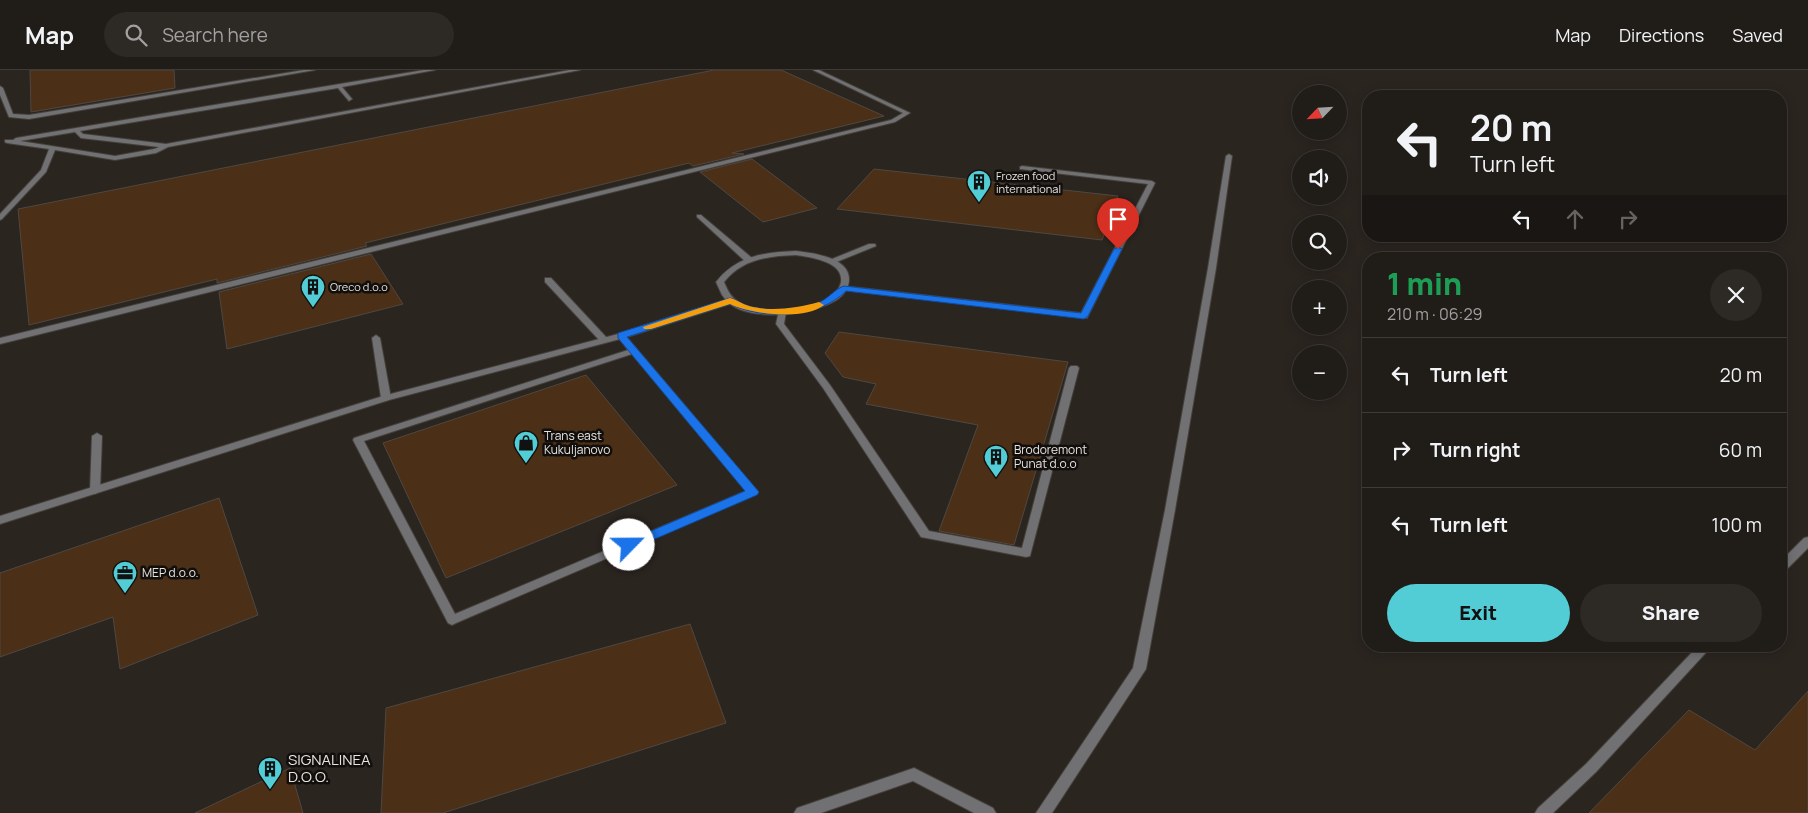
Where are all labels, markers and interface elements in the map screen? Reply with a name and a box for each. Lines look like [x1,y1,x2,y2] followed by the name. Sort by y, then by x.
[104,12,454,57] search box
[25,18,74,51] text: Map
[122,21,150,49] icon: search
[162,22,268,48] text: Search here
[1555,23,1591,47] text: Map
[1619,23,1704,47] text: Directions
[1732,23,1783,47] text: Saved
[1292,85,1348,140] north arrow
[1292,85,1347,400] map controls
[1470,104,1552,152] text: 20 m
[1387,110,1452,175] icon: left
[1470,149,1555,179] text: Turn left
[1292,150,1347,205] button: sound
[996,168,1061,196] place label: Frozen food international
[966,169,992,203] building icon: Frozen food international
[1097,198,1139,249] pin
[1104,205,1132,233] icon: arrive
[1508,205,1536,233] icon: left
[1561,205,1589,233] icon: ahead
[1614,205,1642,233] icon: right
[1292,215,1347,270] button: search
[1387,263,1462,304] text: 1 min
[1710,269,1762,321] button: close
[300,274,326,308] building icon: Oreco d.o.o
[330,279,388,294] place label: Oreco d.o.o
[1292,280,1347,335] button: +
[1387,303,1482,325] text: 210 m · 06:29
[1292,345,1347,400] button: −
[1387,361,1415,389] icon: left
[1430,362,1508,388] text: Turn left
[1720,362,1762,388] text: 20 m
[544,427,610,458] place label: Trans east Kukuljanovo
[513,430,539,464] shop icon: Trans east Kukuljanovo
[1387,436,1415,464] icon: right
[1430,437,1520,463] text: Turn right
[1719,437,1762,463] text: 60 m
[1014,441,1087,472] place label: Brodoremont Punat d.o.o
[983,444,1009,478] building icon: Brodoremont Punat d.o.o
[1387,511,1415,539] icon: left
[1430,512,1508,538] text: Turn left
[1711,512,1762,538] text: 100 m
[602,518,654,570] position arrow
[112,560,138,594] office icon: MEP d.o.o.
[142,564,199,581] place label: MEP d.o.o.
[1387,584,1570,642] button: Exit
[1580,584,1762,642] button: Share
[288,749,371,787] place label: SIGNALINEA D.O.O.
[257,756,283,790] building icon: SIGNALINEA D.O.O.

